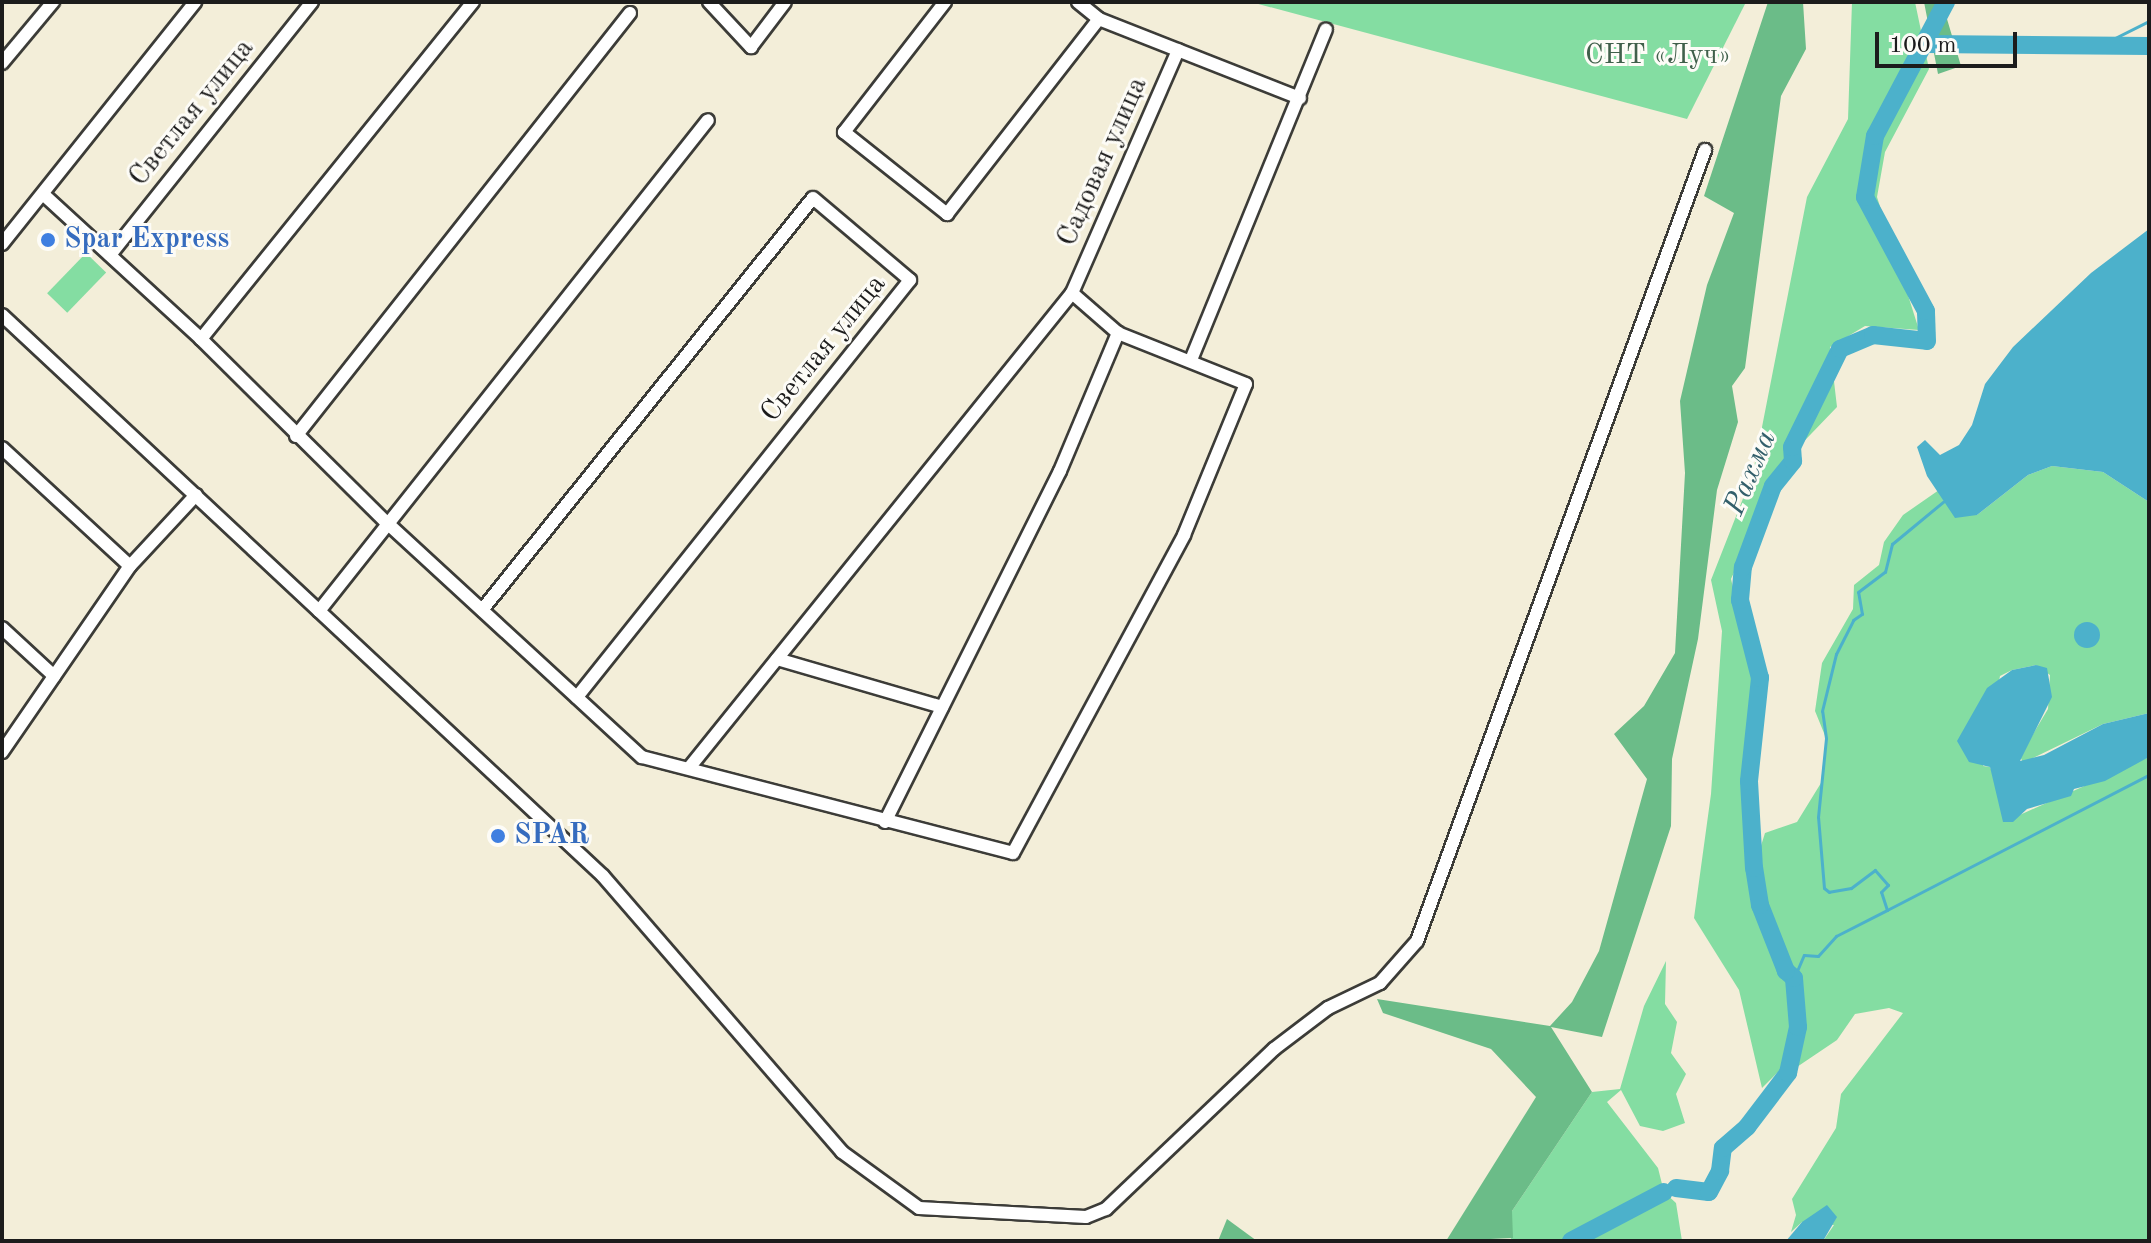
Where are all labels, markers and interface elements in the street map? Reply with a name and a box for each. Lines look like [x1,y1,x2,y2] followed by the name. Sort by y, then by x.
[1879,16,2021,66] scale bar
[122,33,262,193] street label: Светлая улица
[1889,34,1957,58] text: 100 m
[1585,39,1731,73] park label: СНТ «Луч»
[1051,72,1155,252] street label: Садовая улица
[64,223,229,257] place label: Spar Express
[39,231,57,249] marker: Spar Express
[754,269,894,429] street label: Светлая улица
[1717,425,1785,521] water label: Рахма
[514,819,589,853] place label: SPAR
[489,827,507,845] marker: SPAR

